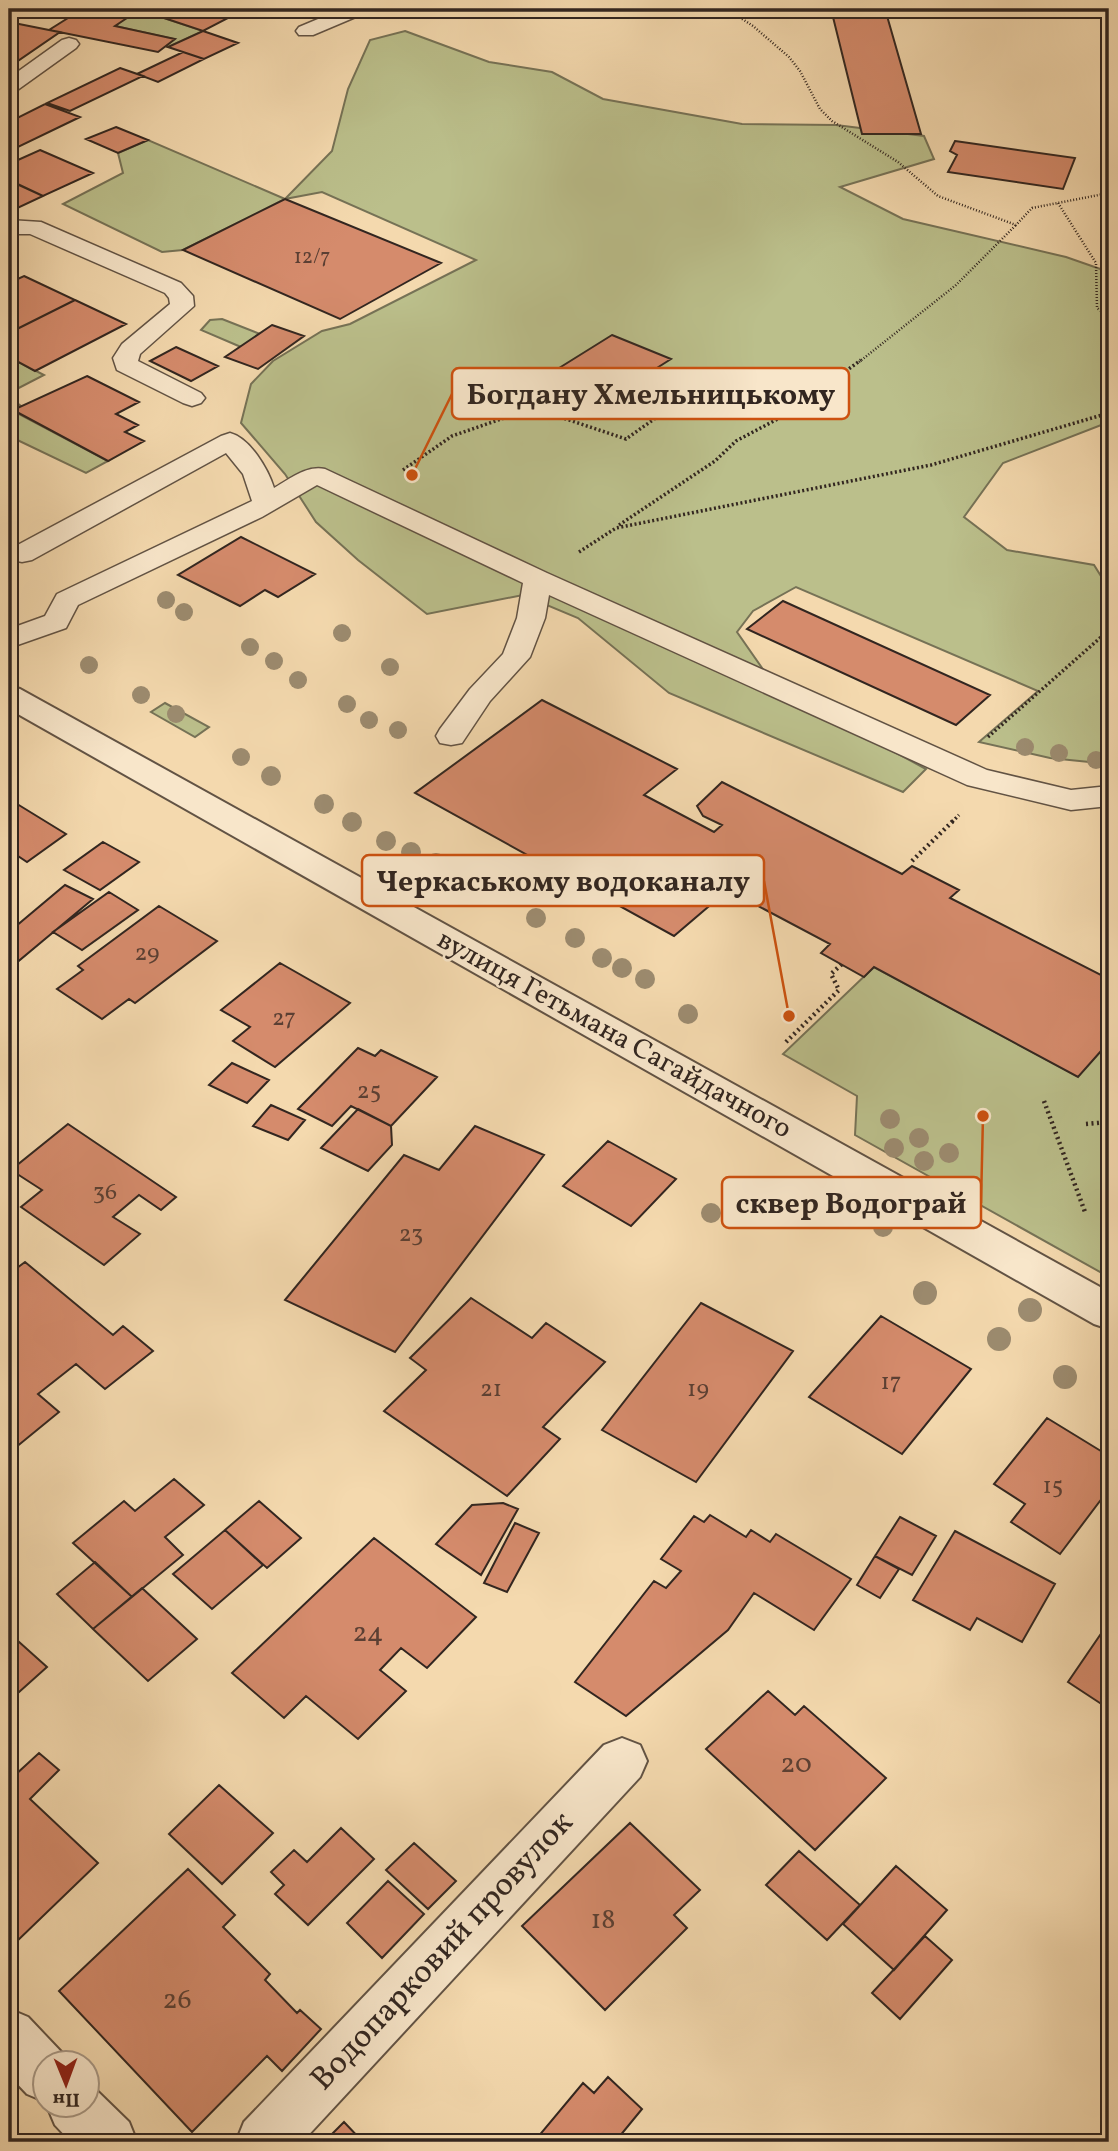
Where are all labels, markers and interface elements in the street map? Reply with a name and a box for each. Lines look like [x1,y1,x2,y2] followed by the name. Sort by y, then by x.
[294,243,330,272] house number: 12/7
[452,368,849,419] callout: Богдану Хмельницькому
[467,375,836,417] text: Богдану Хмельницькому
[362,855,764,906] callout: Черкаському водоканалу
[376,862,750,904] text: Черкаському водоканалу
[430,921,798,1149] street label: вулиця Гетьмана Сагайдачного
[134,937,160,971] house number: 29
[272,1002,296,1036] house number: 27
[357,1075,381,1109] house number: 25
[93,1176,117,1210] house number: 36
[722,1177,981,1228] callout: сквер Водограй
[735,1184,967,1226] text: сквер Водограй
[399,1218,423,1252] house number: 23
[881,1366,901,1400] house number: 17
[480,1373,502,1407] house number: 21
[687,1373,709,1407] house number: 19
[1043,1470,1063,1504] house number: 15
[353,1614,383,1653] house number: 24
[780,1745,812,1784] house number: 20
[301,1802,585,2102] street label: Водопарковий провулок
[590,1901,616,1940] house number: 18
[162,1981,192,2020] house number: 26
[32,2050,102,2120] north arrow
[53,2086,80,2112] text: Пн

